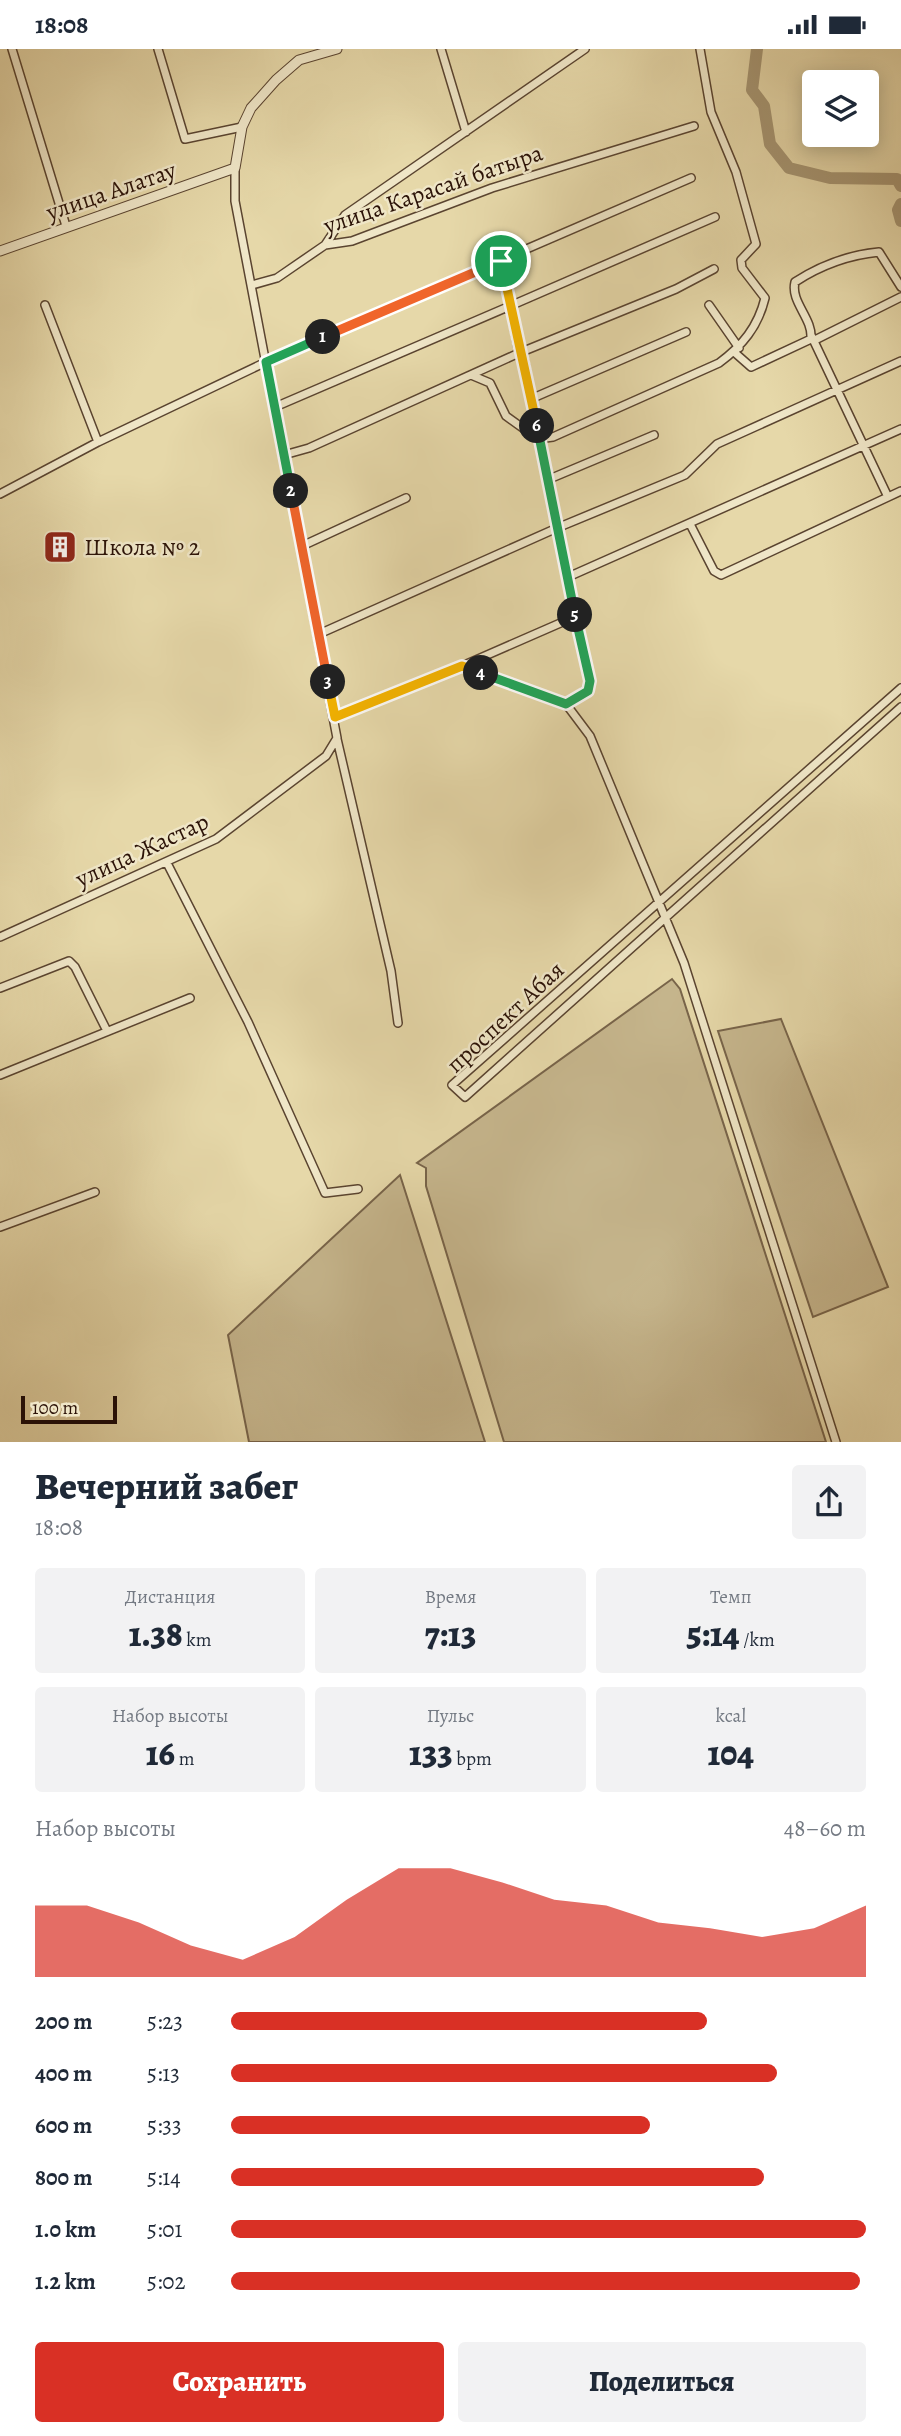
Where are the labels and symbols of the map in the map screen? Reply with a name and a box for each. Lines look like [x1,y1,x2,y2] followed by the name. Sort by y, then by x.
[318,136,547,242] street label: улица Карасай батыра
[41,154,180,228] street label: улица Алатау
[471,231,531,291] pin
[306,319,340,355] pin: 1
[520,409,554,443] pin: 6
[274,473,308,509] pin: 2
[41,528,79,566] building icon: Школа № 2
[84,531,200,563] place label: Школа № 2
[558,597,592,633] pin: 5
[463,655,498,691] pin: 4
[310,665,346,699] pin: 3
[69,805,214,895] street label: улица Жастар
[439,954,571,1080] street label: проспект Абая
[21,1393,117,1425] scale bar

